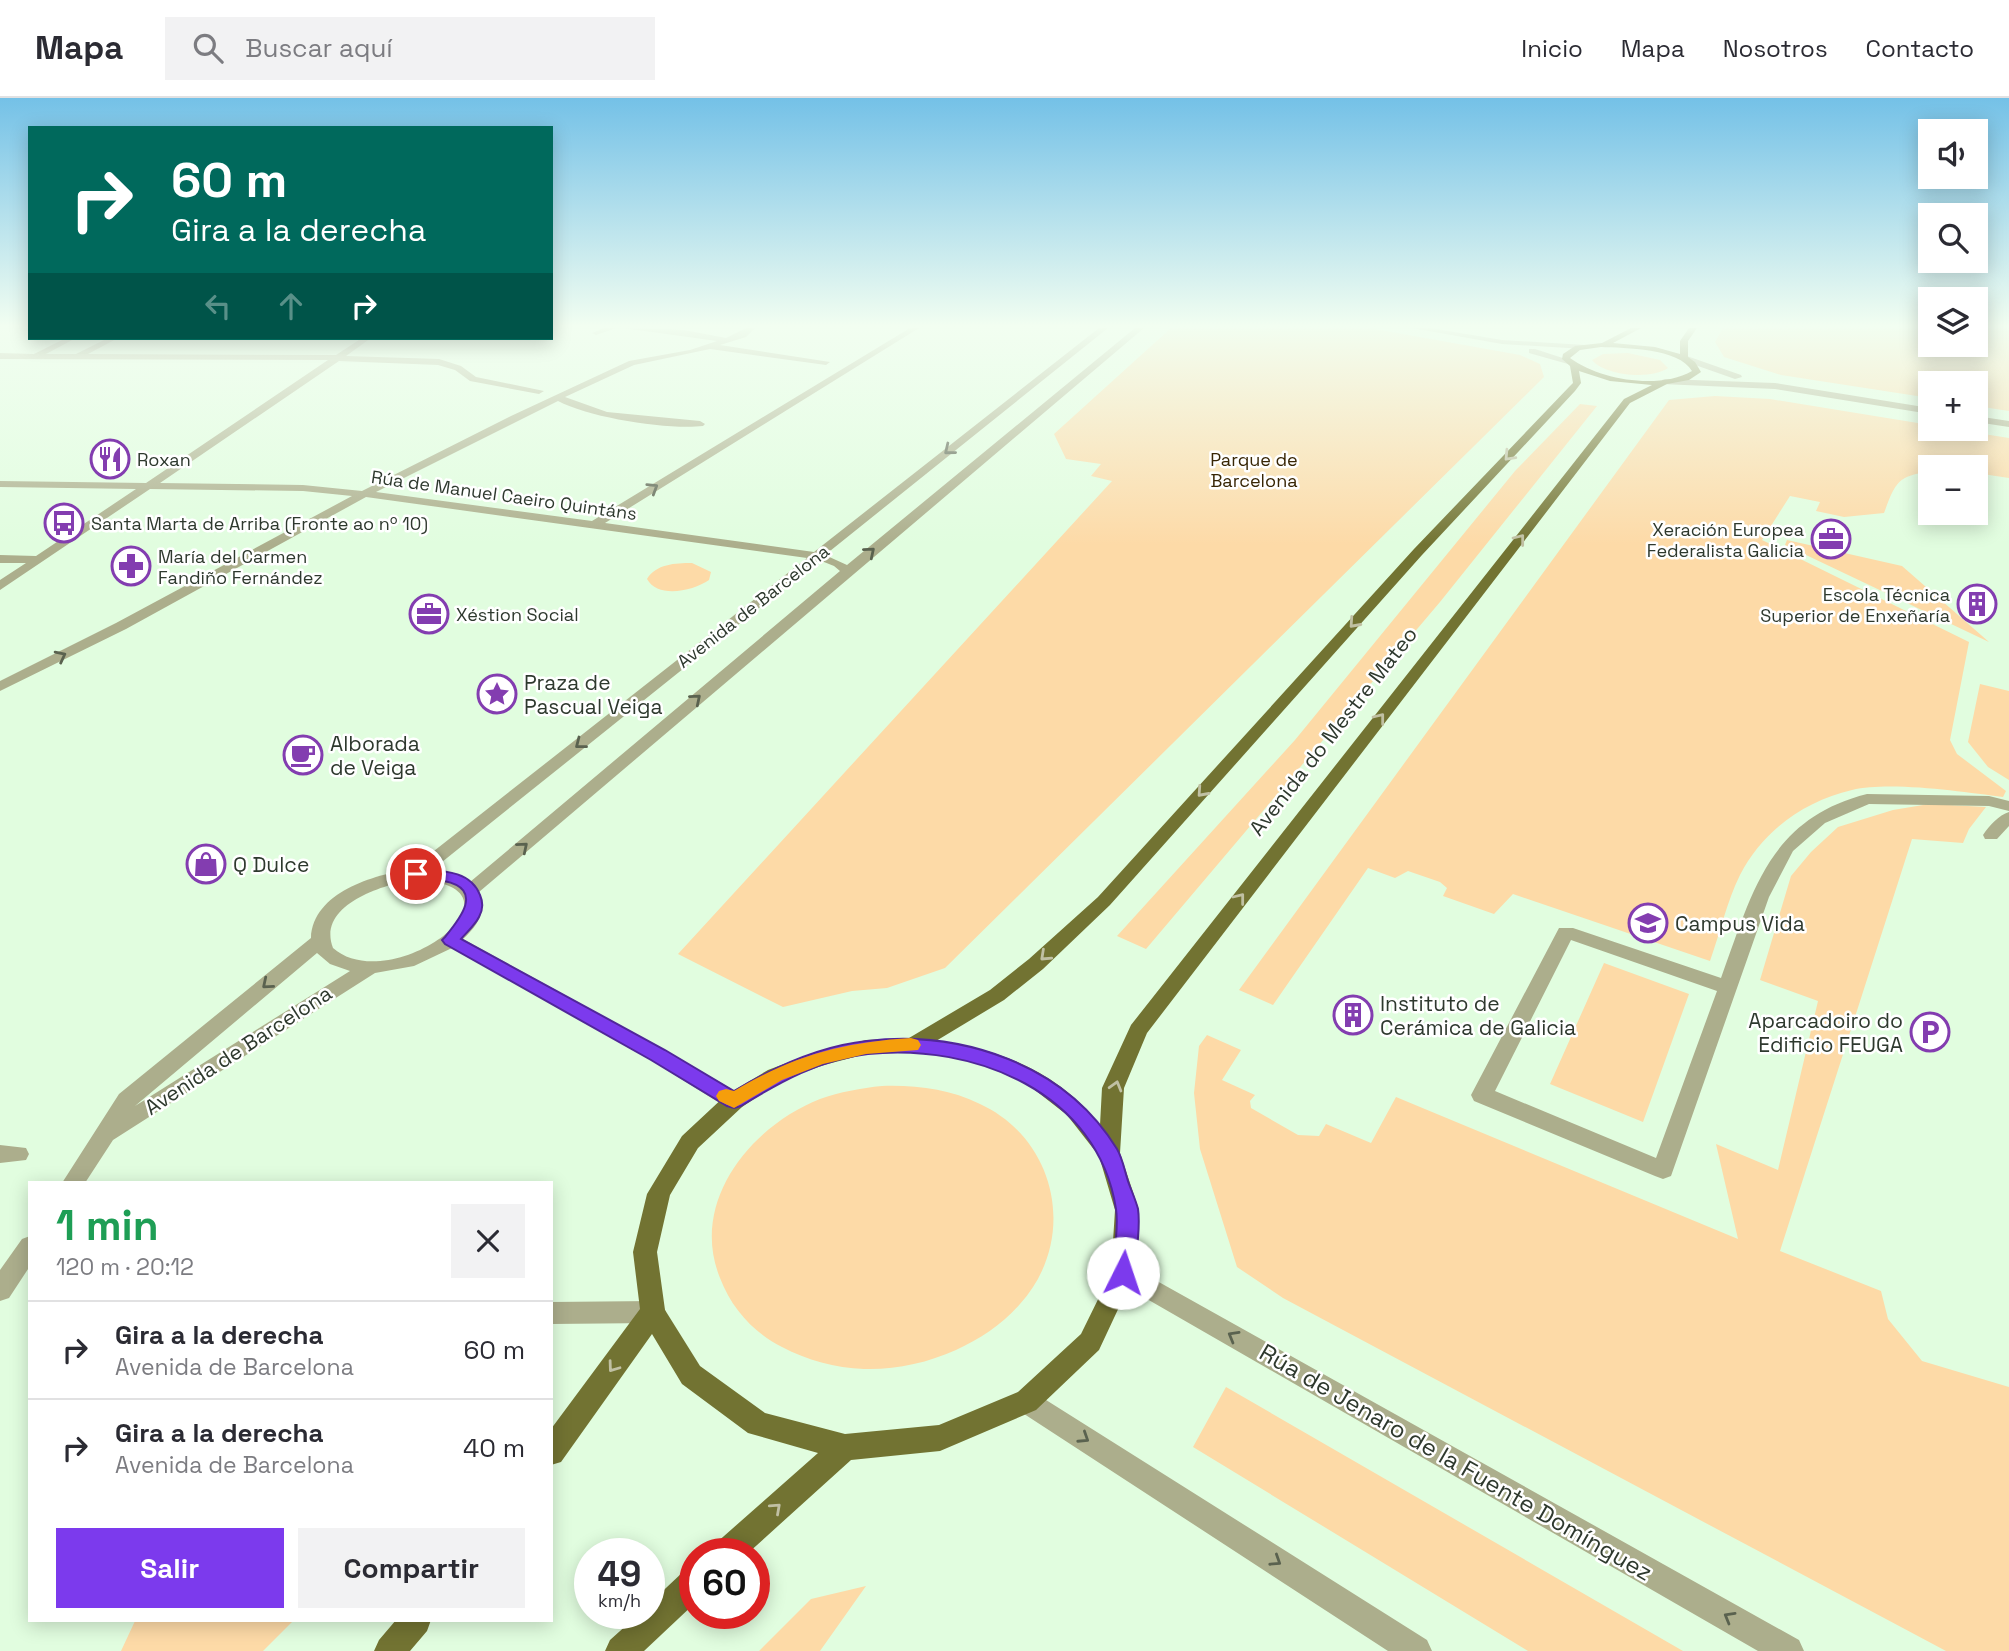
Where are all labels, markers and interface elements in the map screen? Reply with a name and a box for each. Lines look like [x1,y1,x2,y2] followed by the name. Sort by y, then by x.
[165,17,655,80] search box
[35,27,123,69] text: Mapa
[189,29,227,67] icon: search
[245,31,393,65] text: Buscar aquí
[1521,33,1583,64] text: Inicio
[1621,33,1685,64] text: Mapa
[1723,33,1828,64] text: Nosotros
[1866,33,1974,64] text: Contacto
[1918,119,1988,525] map controls
[1918,119,1988,189] button: sound
[171,149,287,211] text: 60 m
[56,154,147,245] icon: right
[1918,203,1988,273] button: search
[171,210,426,250] text: Gira a la derecha
[199,287,237,325] icon: left
[272,287,310,325] icon: ahead
[345,287,383,325] icon: right
[1918,287,1988,357] button: layers
[1918,371,1988,441] button: +
[89,438,131,480] restaurant icon: Roxan
[945,441,957,454] one-way arrow
[137,448,191,471] place label: Roxan
[1210,448,1298,492] park label: Parque de Barcelona
[1504,448,1517,461] one-way arrow
[1918,455,1988,525] button: −
[370,465,638,525] street label: Rúa de Manuel Caeiro Quintáns
[645,484,658,497] one-way arrow
[43,502,85,544] bus stop icon: Santa Marta de Arriba (Fronte ao nº 10)
[91,512,428,535] place label: Santa Marta de Arriba (Fronte ao nº 10)
[1647,518,1804,562] place label: Xeración Europea Federalista Galicia
[1810,518,1852,560] office icon: Xeración Europea Federalista Galicia
[1511,534,1524,547] one-way arrow
[672,539,834,673] street label: Avenida de Barcelona
[110,545,152,587] pharmacy icon: María del Carmen Fandiño Fernández
[158,545,323,589] place label: María del Carmen Fandiño Fernández
[862,548,874,561] one-way arrow
[1760,583,1950,627] place label: Escola Técnica Superior de Enxeñaría
[1956,583,1998,625] building icon: Escola Técnica Superior de Enxeñaría
[408,593,450,635] office icon: Xéstion Social
[456,603,579,626] place label: Xéstion Social
[1350,615,1362,628] one-way arrow
[1243,621,1423,841] street label: Avenida do Mestre Mateo
[54,650,66,664] one-way arrow
[524,669,663,720] place label: Praza de Pascual Veiga
[476,673,518,715] place icon: Praza de Pascual Veiga
[688,695,701,708] one-way arrow
[1372,714,1385,726] one-way arrow
[330,730,420,781] place label: Alborada de Veiga
[282,734,324,776] cafe icon: Alborada de Veiga
[575,735,587,748] one-way arrow
[1198,784,1210,797] one-way arrow
[185,843,227,885] shop icon: Q Dulce
[514,843,527,855] one-way arrow
[386,844,446,904] pin
[233,851,309,878] place label: Q Dulce
[397,855,435,893] icon: arrive
[1232,893,1245,906] one-way arrow
[1627,902,1669,944] school or university icon: Campus Vida
[1675,910,1805,937] place label: Campus Vida
[1040,948,1053,960] one-way arrow
[263,976,276,988] one-way arrow
[139,979,337,1121] street label: Avenida de Barcelona
[1380,990,1576,1041] place label: Instituto de Cerámica de Galicia
[1332,994,1374,1036] building icon: Instituto de Cerámica de Galicia
[1748,1007,1903,1058] place label: Aparcadoiro do Edificio FEUGA
[1909,1011,1951,1053] parking icon: Aparcadoiro do Edificio FEUGA
[1108,1080,1122,1092] one-way arrow
[56,1199,159,1252] text: 1 min
[451,1204,525,1278] button: close
[1086,1236,1160,1310] position arrow
[56,1252,194,1282] text: 120 m · 20:12
[115,1318,324,1352] text: Gira a la derecha
[56,1331,94,1369] icon: right
[1228,1331,1240,1344] one-way arrow
[463,1333,525,1367] text: 60 m
[1254,1336,1658,1588] street label: Rúa de Jenaro de la Fuente Domínguez
[115,1352,354,1382] text: Avenida de Barcelona
[609,1359,621,1372] one-way arrow
[115,1416,324,1450] text: Gira a la derecha
[56,1429,94,1467] icon: right
[1077,1429,1090,1442] one-way arrow
[463,1431,525,1465] text: 40 m
[115,1450,354,1480] text: Avenida de Barcelona
[768,1504,781,1516] one-way arrow
[56,1528,284,1608] button: Salir
[298,1528,525,1608] button: Compartir
[679,1538,770,1629] speed limit sign: 60
[598,1552,641,1596] text: 49
[1268,1552,1281,1565] one-way arrow
[598,1589,641,1612] text: km/h
[1724,1612,1736,1625] one-way arrow

